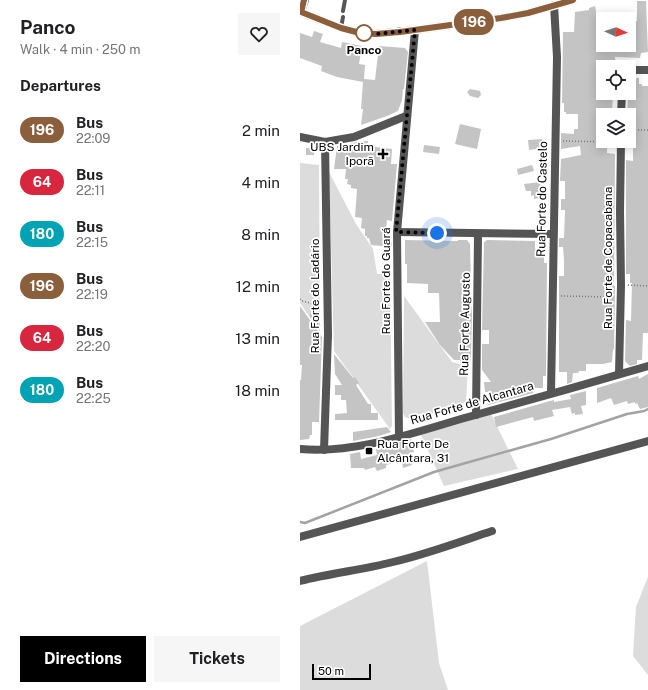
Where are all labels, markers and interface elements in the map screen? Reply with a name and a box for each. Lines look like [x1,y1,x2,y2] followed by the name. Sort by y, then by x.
[451,9,497,35] line badge: 196
[596,12,636,52] north arrow
[596,12,636,148] map controls
[238,13,280,55] button: heart
[462,14,486,30] text: 196
[20,16,75,38] text: Panco
[355,24,373,42] marker: Panco
[20,42,140,57] text: Walk · 4 min · 250 m
[346,43,382,57] place label: Panco
[596,60,636,100] button: locate
[20,77,101,94] text: Departures
[596,108,636,148] button: layers
[76,114,103,131] text: Bus
[30,122,54,138] text: 196
[242,122,280,139] text: 2 min
[76,131,110,146] text: 22:09
[310,140,374,168] place label: UBS Jardim Iporã
[534,141,550,257] street label: Rua Forte do Castelo
[377,148,389,160] marker: UBS Jardim Iporã
[76,166,103,183] text: Bus
[33,174,51,190] text: 64
[241,174,280,191] text: 4 min
[76,183,105,198] text: 22:11
[601,187,615,329] street label: Rua Forte de Copacabana
[76,218,103,235] text: Bus
[427,223,447,243] your location
[30,226,54,242] text: 180
[241,226,280,243] text: 8 min
[379,227,393,335] street label: Rua Forte do Guará
[76,235,108,250] text: 22:15
[308,238,322,354] street label: Rua Forte do Ladário
[76,270,103,287] text: Bus
[457,272,473,376] street label: Rua Forte Augusto
[30,278,54,294] text: 196
[236,278,280,295] text: 12 min
[76,287,108,302] text: 22:19
[76,322,103,339] text: Bus
[33,330,51,346] text: 64
[235,330,280,347] text: 13 min
[76,339,110,354] text: 22:20
[76,374,103,391] text: Bus
[409,379,535,427] street label: Rua Forte de Alcantara
[30,382,54,398] text: 180
[235,382,280,399] text: 18 min
[76,391,111,406] text: 22:25
[377,437,449,465] place label: Rua Forte De Alcântara, 31
[364,446,374,456] marker: Rua Forte De Alcântara, 31
[20,636,146,682] button: Directions
[154,636,280,682] button: Tickets
[312,662,371,681] scale bar
[318,665,344,677] text: 50 m

